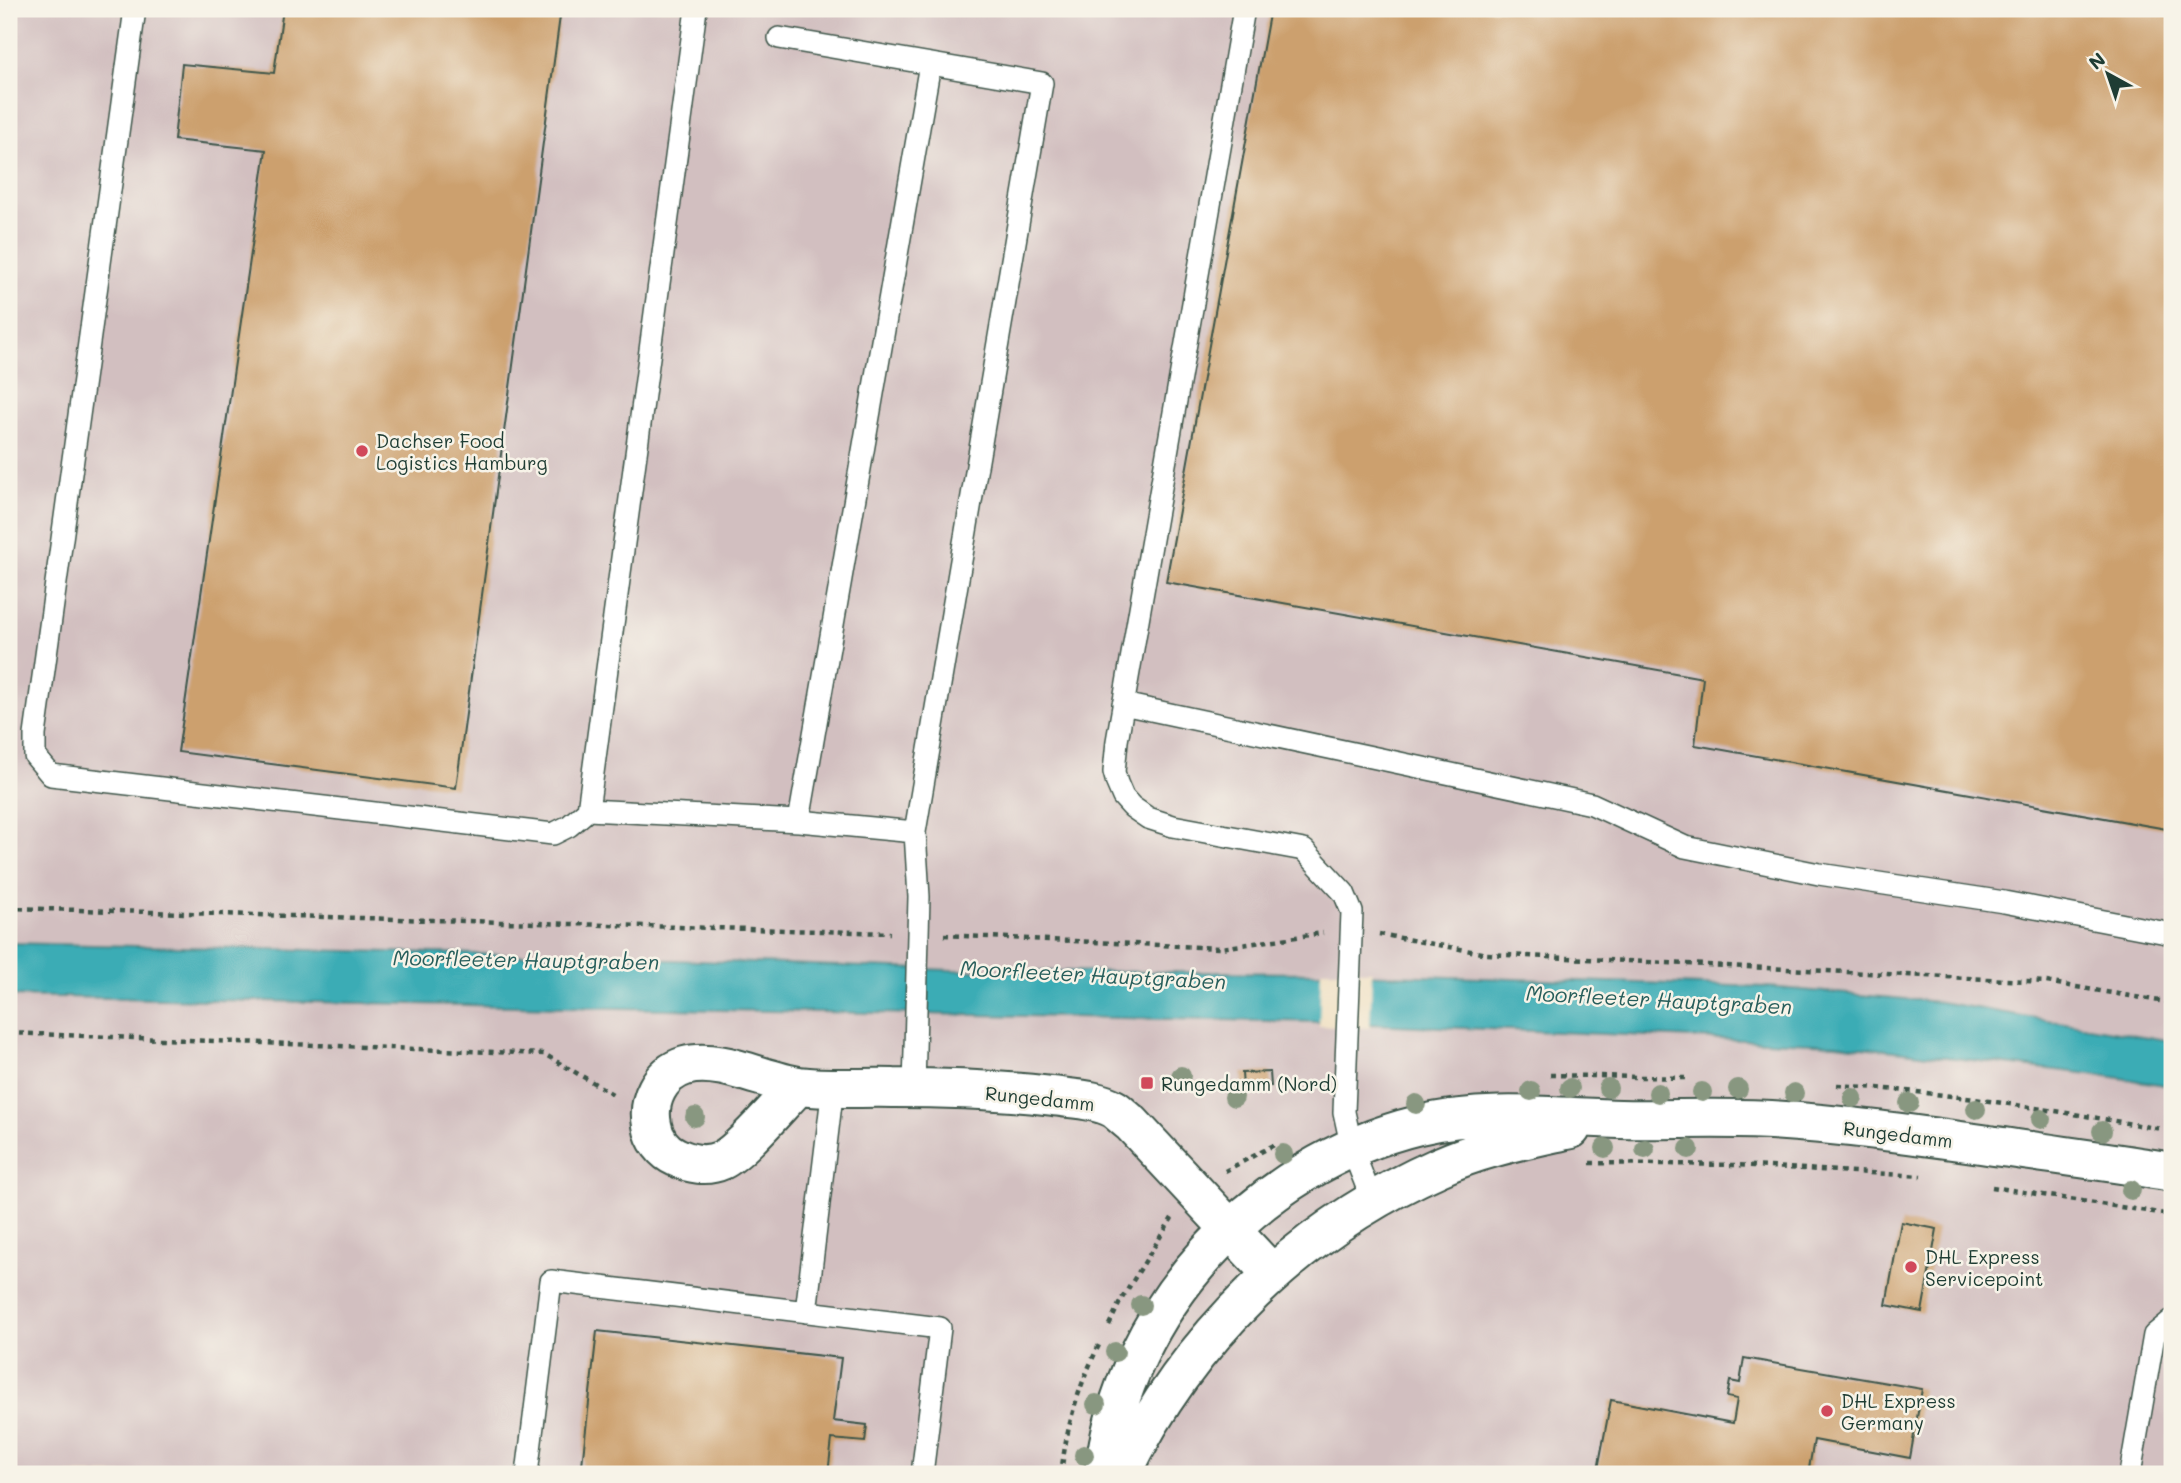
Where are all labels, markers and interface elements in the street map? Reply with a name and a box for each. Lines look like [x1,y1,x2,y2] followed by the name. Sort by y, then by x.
[2072,38,2142,108] north arrow
[2083,46,2110,75] text: N
[376,428,548,475] place label: Dachser Food Logistics Hamburg
[354,443,370,459] marker: Dachser Food Logistics Hamburg
[392,943,660,975] water label: Moorfleeter Hauptgraben
[959,954,1227,994] water label: Moorfleeter Hauptgraben
[1525,979,1793,1019] water label: Moorfleeter Hauptgraben
[1161,1071,1337,1096] place label: Rungedamm (Nord)
[1139,1075,1155,1091] marker: Rungedamm (Nord)
[984,1080,1096,1116] street label: Rungedamm
[1842,1115,1954,1153] street label: Rungedamm
[1925,1244,2043,1291] place label: DHL Express Servicepoint
[1903,1259,1919,1275] marker: DHL Express Servicepoint
[1841,1388,1956,1435] place label: DHL Express Germany
[1819,1403,1835,1419] marker: DHL Express Germany

